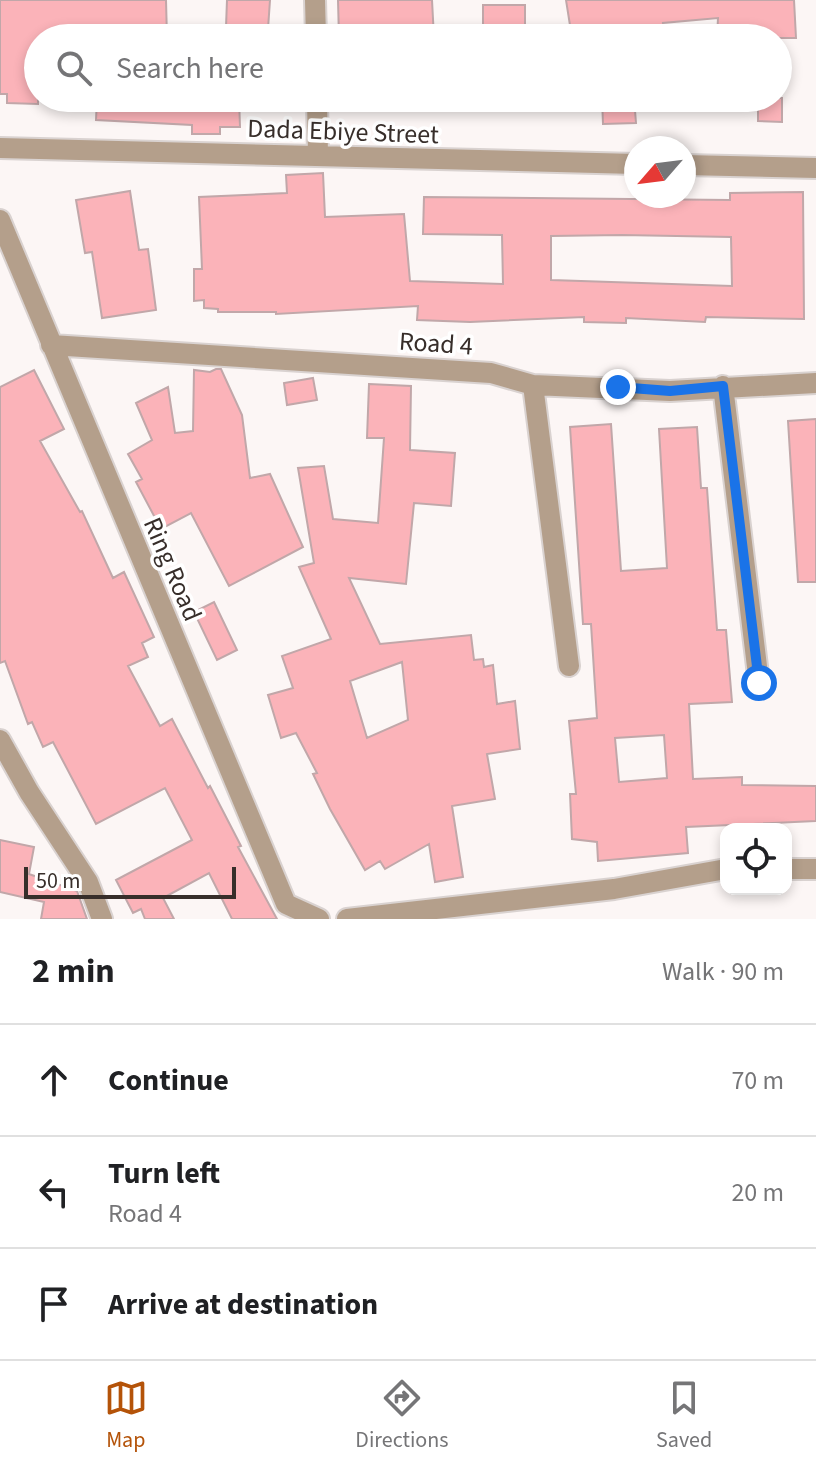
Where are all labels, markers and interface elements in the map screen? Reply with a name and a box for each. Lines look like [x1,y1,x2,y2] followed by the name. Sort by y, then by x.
[24,24,792,112] search box
[52,46,96,90] icon: search
[116,47,264,90] text: Search here
[247,110,440,153] street label: Dada Ebiye Street
[624,136,696,208] north arrow
[398,322,474,365] street label: Road 4
[600,369,636,405] route end
[134,512,211,627] street label: Ring Road
[741,665,777,701] route start
[720,823,792,895] map controls
[720,823,792,895] button: locate
[24,863,236,899] scale bar
[36,865,81,897] text: 50 m
[32,947,115,996] text: 2 min
[662,953,784,990] text: Walk · 90 m
[32,1058,76,1102] icon: ahead
[108,1059,229,1102] text: Continue
[731,1062,784,1099] text: 70 m
[108,1152,220,1195] text: Turn left
[32,1170,76,1214] icon: left
[731,1174,784,1211] text: 20 m
[108,1195,182,1232] text: Road 4
[32,1282,76,1326] icon: arrive
[108,1283,378,1326] text: Arrive at destination
[104,1376,148,1456] tab: Map
[355,1376,448,1456] tab: Directions
[656,1376,712,1456] tab: Saved

